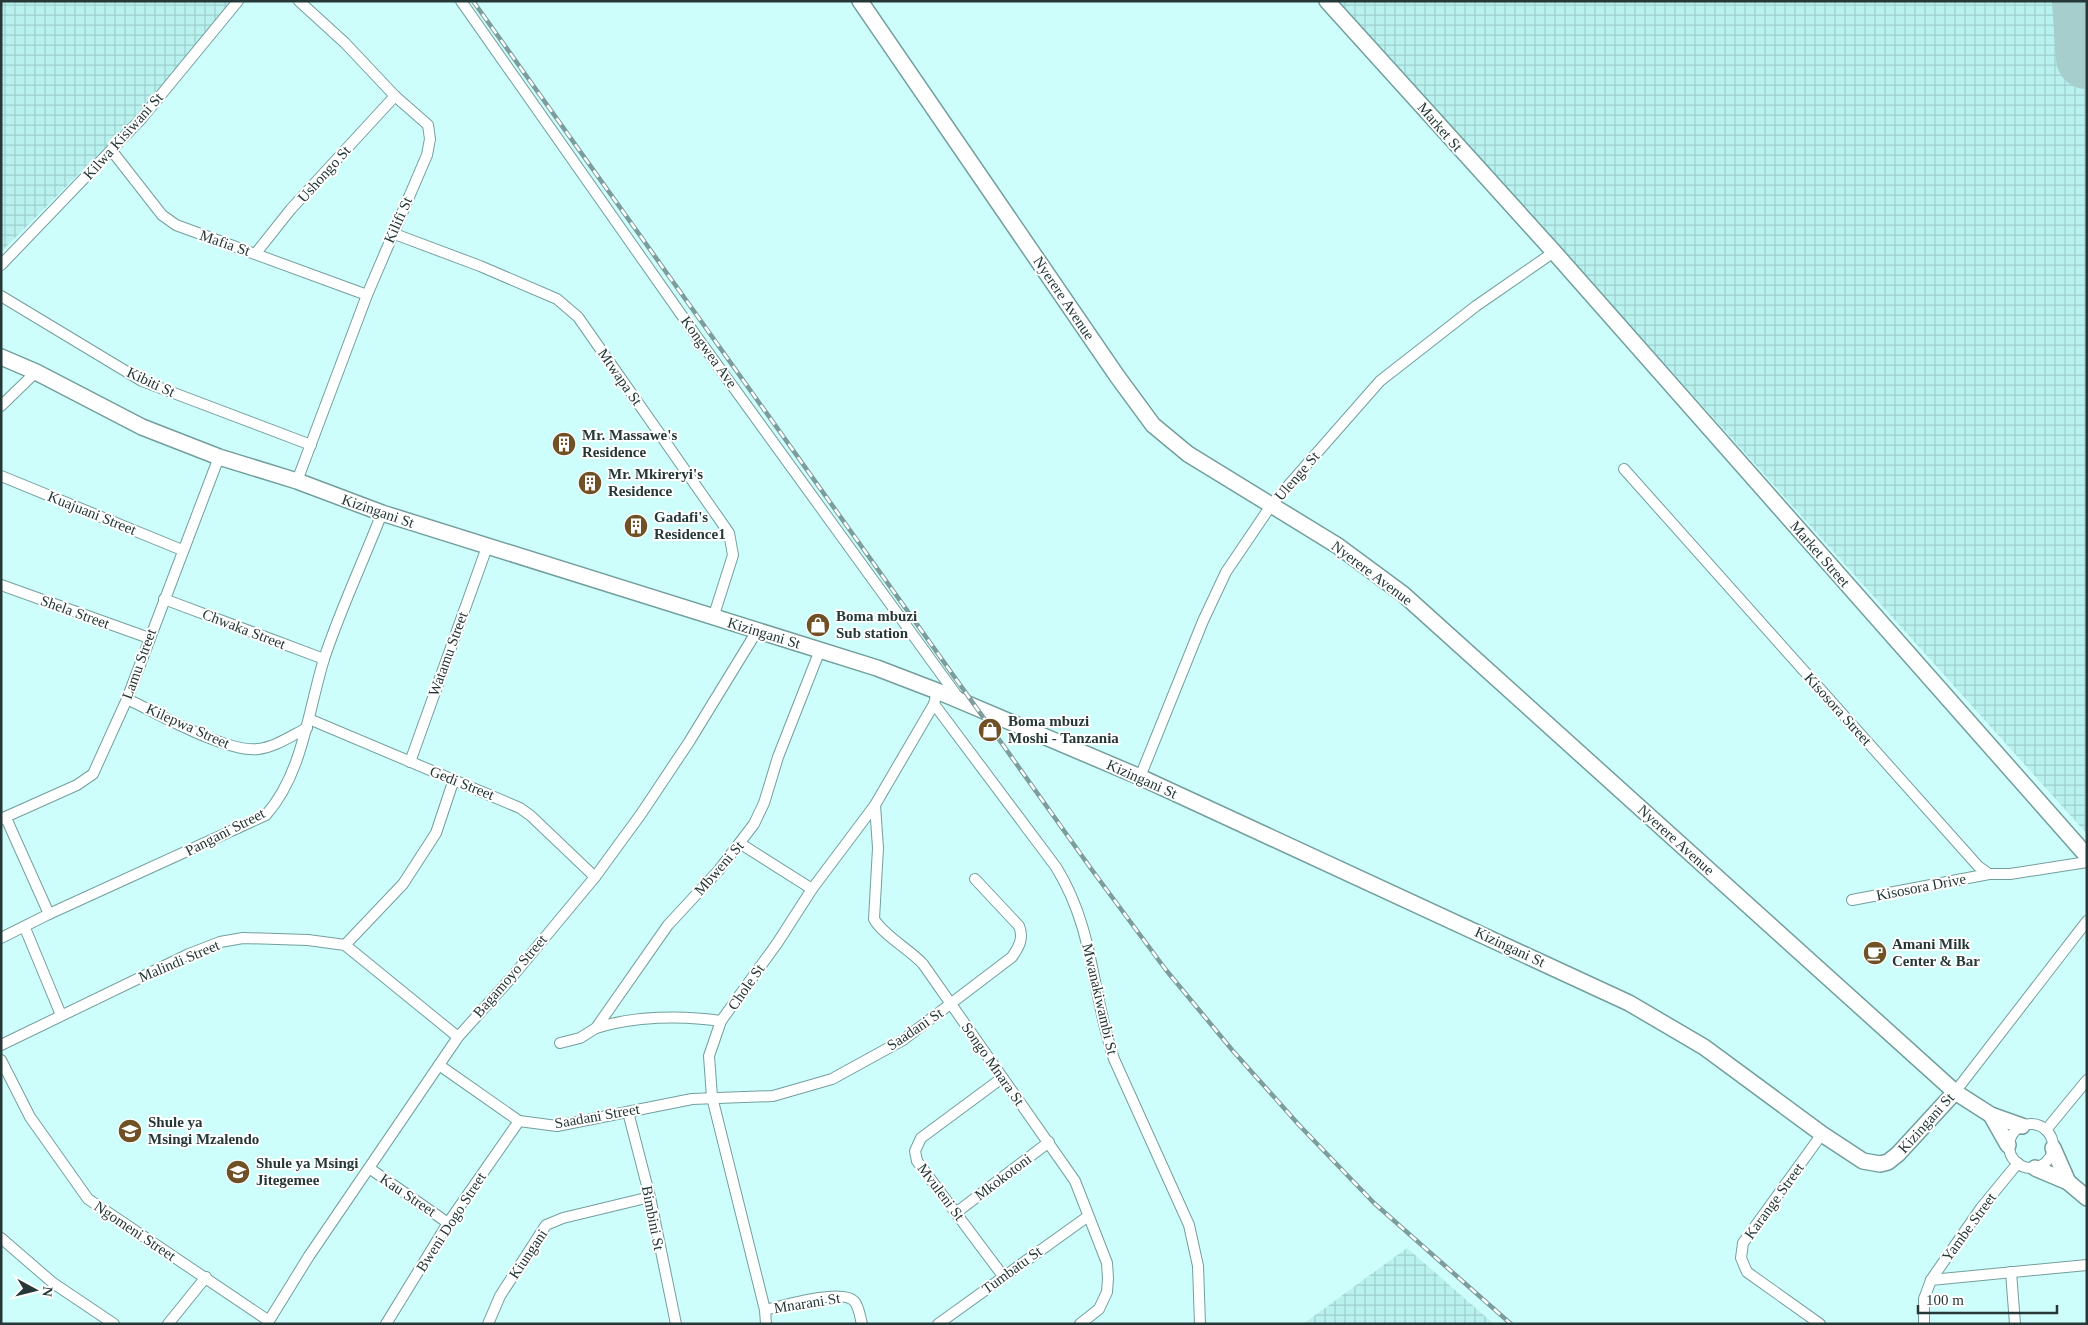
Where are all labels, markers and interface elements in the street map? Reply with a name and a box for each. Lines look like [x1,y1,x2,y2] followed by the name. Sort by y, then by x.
[80,89,167,183] street label: Kilwa Kisiwani St
[1414,99,1466,155] street label: Market St
[294,142,354,206] street label: Ushongo St
[381,194,416,246] street label: Kilifi St
[198,227,253,259] street label: Mafia St
[1030,253,1098,343] street label: Nyerere Avenue
[678,313,740,391] street label: Kongwea Ave
[595,346,646,409] street label: Mtwapa St
[124,364,178,400] street label: Kibiti St
[582,427,677,460] place label: Mr. Massawe's Residence
[551,431,577,457] building icon: Mr. Massawe's Residence
[1271,448,1323,504] street label: Ulenge St
[608,466,703,499] place label: Mr. Mkireryi's Residence
[577,470,603,496] building icon: Mr. Mkireryi's Residence
[46,488,139,538] street label: Kuajuani Street
[340,491,417,531] street label: Kizingani St
[654,509,726,542] place label: Gadafi's Residence1
[623,513,649,539] building icon: Gadafi's Residence1
[1787,518,1853,591] street label: Market Street
[1329,537,1416,609] street label: Nyerere Avenue
[38,592,112,632] street label: Shela Street
[200,606,289,653] street label: Chwaka Street
[836,608,917,641] place label: Boma mbuzi Sub station
[425,609,471,698] street label: Watamu Street
[805,612,831,638] shop icon: Boma mbuzi Sub station
[726,614,803,652] street label: Kizingani St
[119,626,159,701] street label: Lamu Street
[1801,669,1875,749] street label: Kisosora Street
[144,700,233,752] street label: Kilepwa Street
[1008,713,1119,746] place label: Boma mbuzi Moshi - Tanzania
[977,717,1003,743] shop icon: Boma mbuzi Moshi - Tanzania
[1104,756,1180,802] street label: Kizingani St
[428,763,497,803] street label: Gedi Street
[1635,802,1718,879] street label: Nyerere Avenue
[183,805,268,859] street label: Pangani Street
[691,837,747,898] street label: Mbweni St
[1875,870,1968,904] street label: Kisosora Drive
[1472,924,1548,971] street label: Kizingani St
[470,931,551,1020] street label: Bagamoyo Street
[136,936,223,985] street label: Malindi Street
[1892,936,1980,969] place label: Amani Milk Center & Bar
[1862,940,1888,966] cafe icon: Amani Milk Center & Bar
[1079,942,1121,1057] street label: Mwanakiwambi St
[725,960,768,1013] street label: Chole St
[884,1004,947,1053] street label: Saadani St
[958,1019,1028,1109] street label: Songo Mnara St
[1895,1089,1958,1156] street label: Kizingani St
[553,1100,642,1131] street label: Saadani Street
[148,1114,259,1147] place label: Shule ya Msingi Mzalendo
[117,1118,143,1144] school or university icon: Shule ya Msingi Mzalendo
[972,1151,1034,1203] street label: Mkokotoni
[256,1155,359,1188] place label: Shule ya Msingi Jitegemee
[225,1159,251,1185] school or university icon: Shule ya Msingi Jitegemee
[1741,1159,1807,1242] street label: Karange Street
[914,1160,968,1224] street label: Mvuleni St
[413,1169,489,1275] street label: Bweni Dogo Street
[377,1171,440,1220] street label: Kau Street
[639,1184,667,1252] street label: Bimbini St
[1939,1189,2000,1264] street label: Yambe Street
[91,1198,179,1265] street label: Ngomeni Street
[506,1226,550,1282] street label: Kiungani
[979,1242,1046,1297] street label: Tumbatu St
[10,1265,60,1315] north arrow
[1918,1282,2057,1314] scale bar
[39,1286,55,1297] text: N
[773,1290,842,1316] street label: Mnarani St
[1926,1292,1964,1308] text: 100 m

